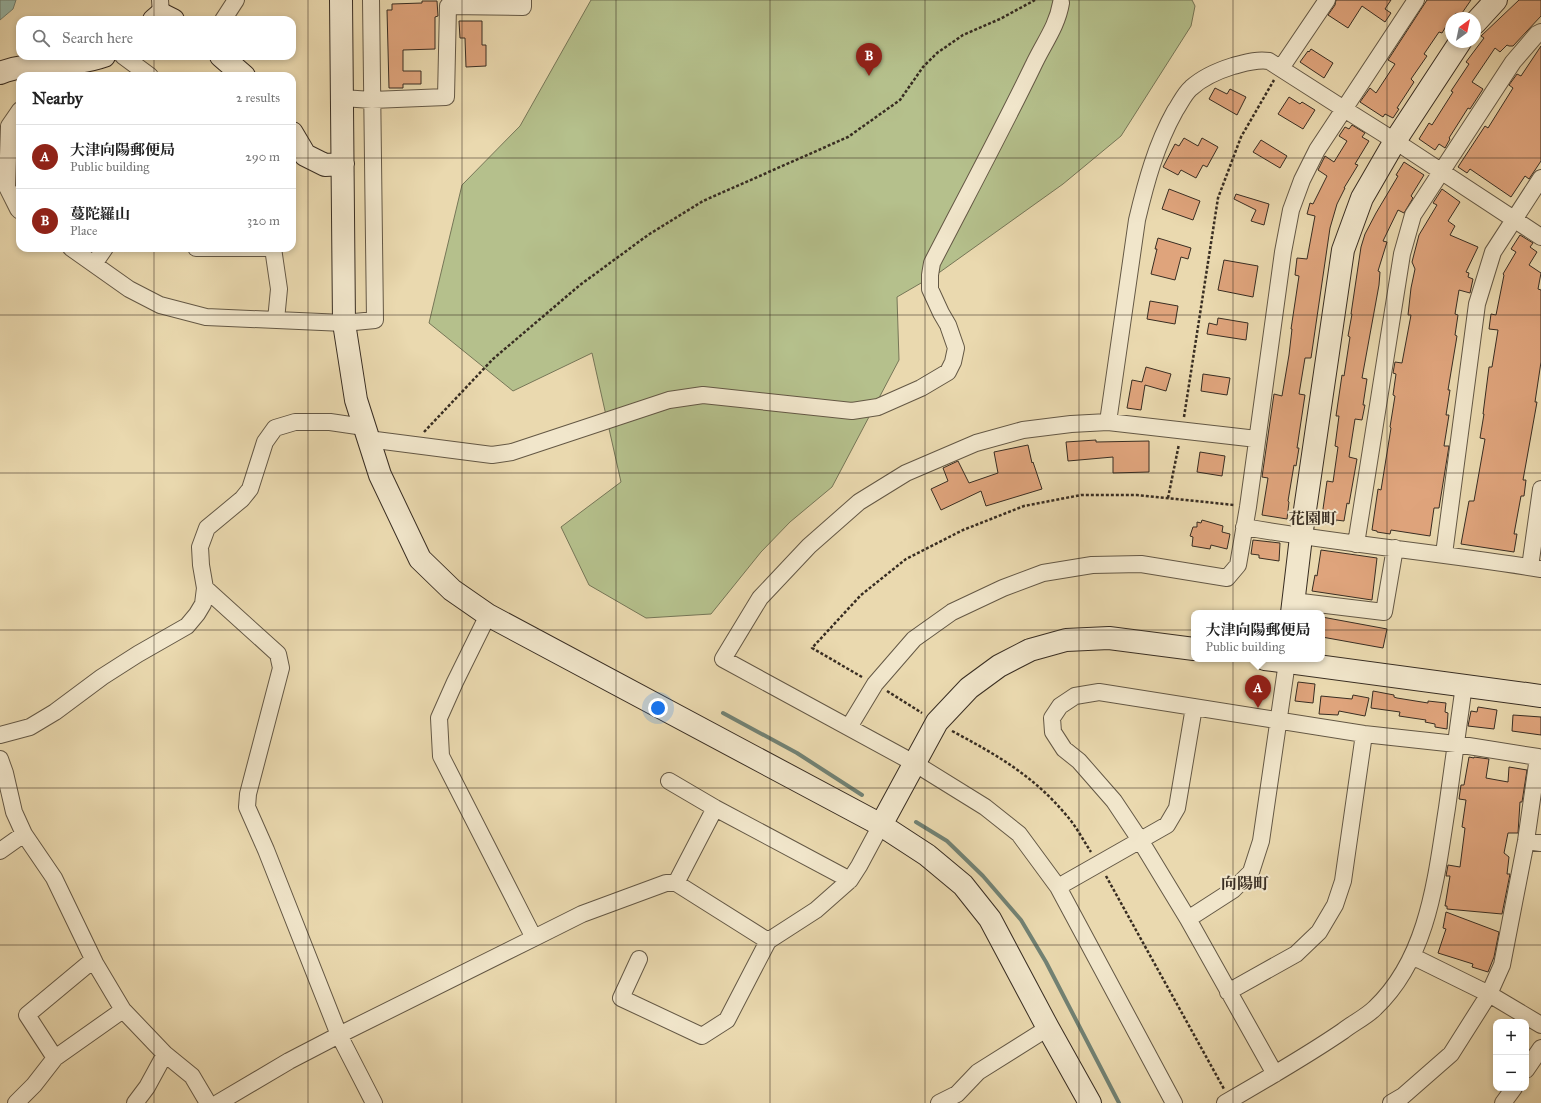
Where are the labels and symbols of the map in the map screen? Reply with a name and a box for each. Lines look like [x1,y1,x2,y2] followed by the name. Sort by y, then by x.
[1445,12,1481,48] north arrow
[856,43,882,76] pin: B
[1289,509,1337,528] district label: 花園町
[1245,675,1271,708] pin: A
[648,698,668,718] your location
[1221,874,1269,893] district label: 向陽町

